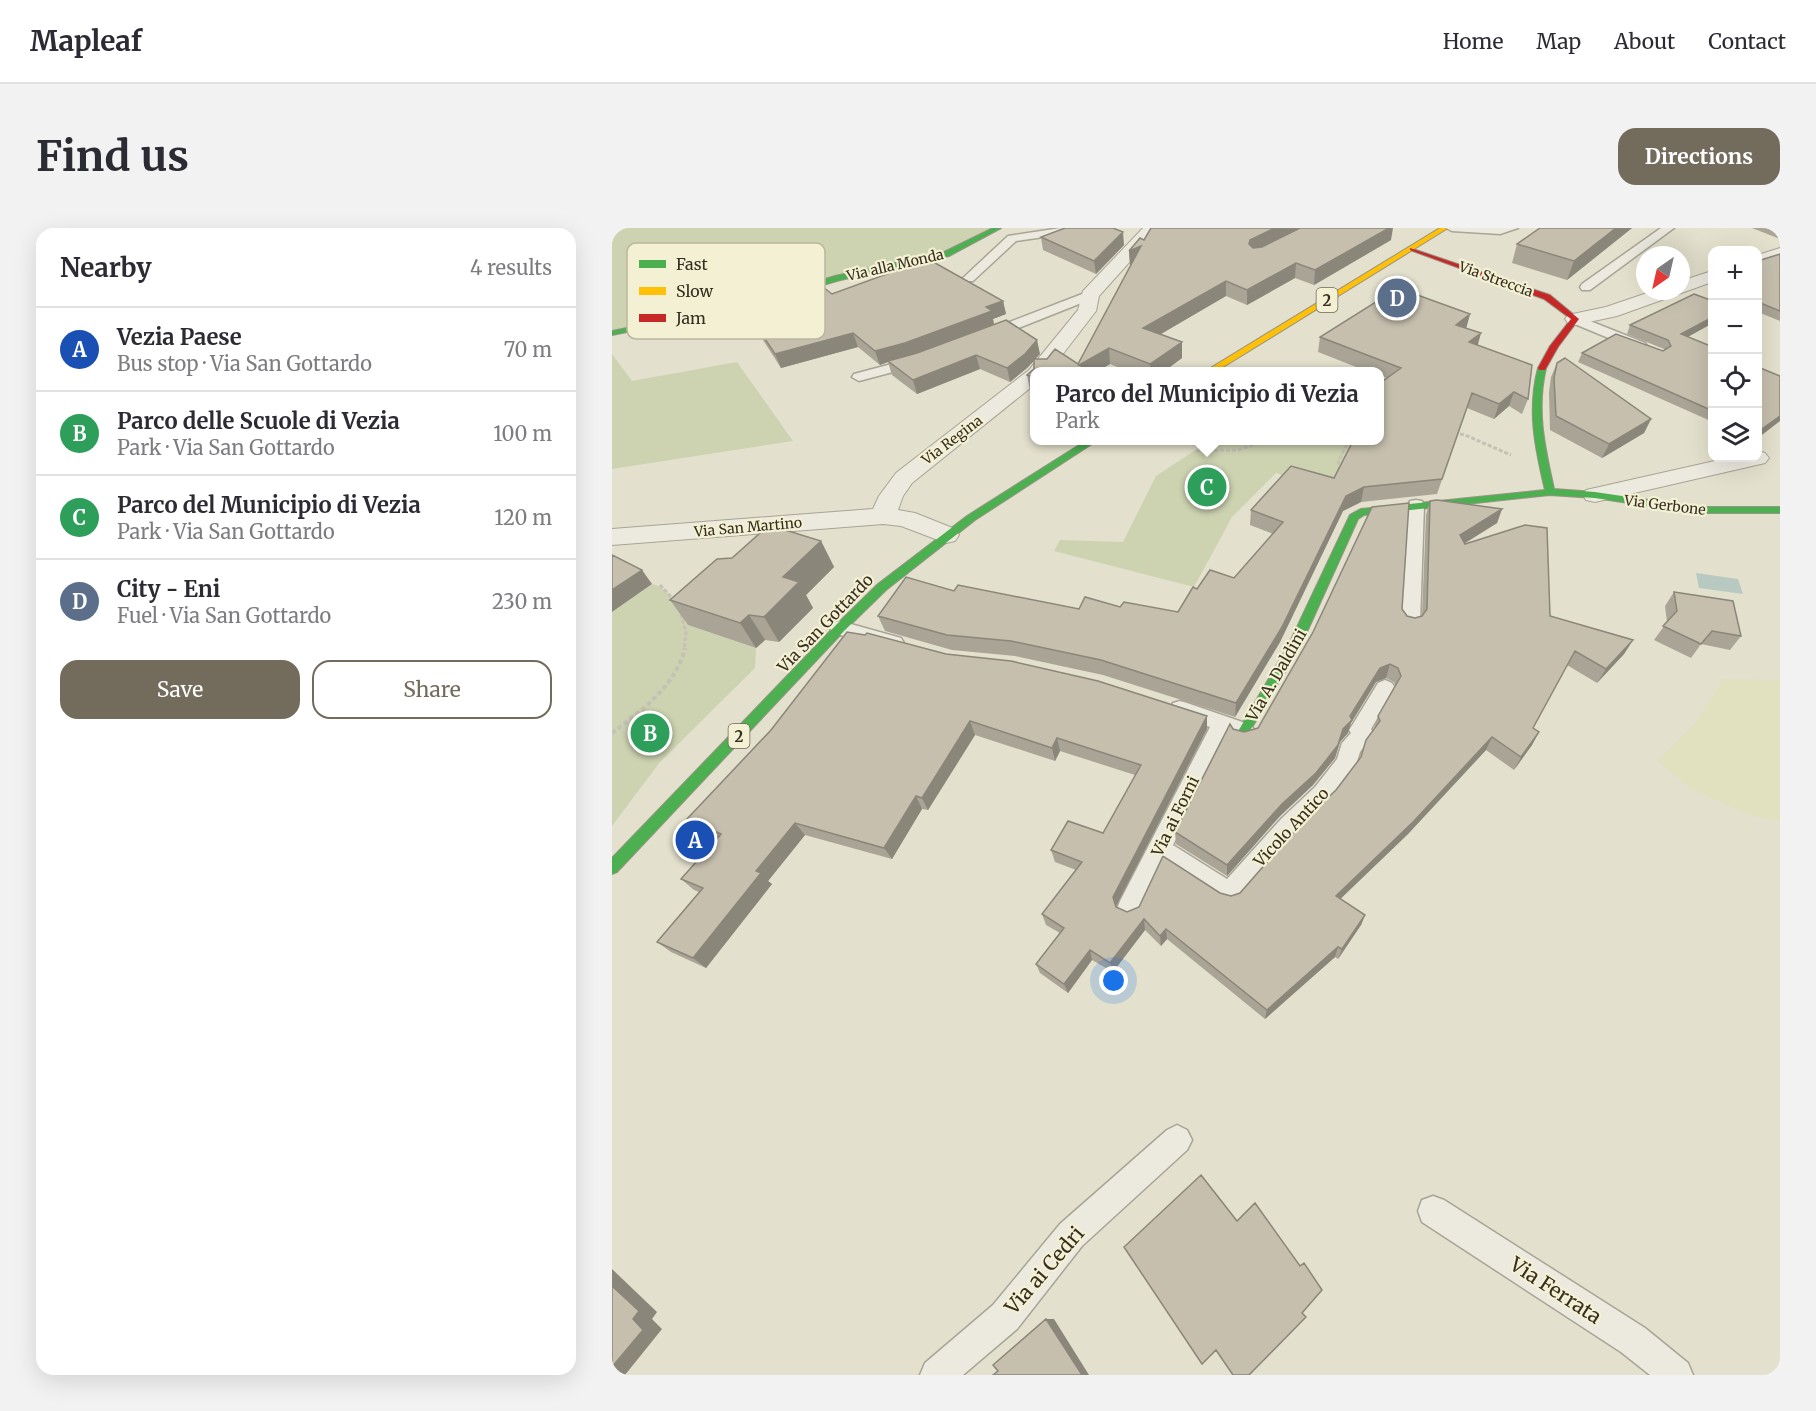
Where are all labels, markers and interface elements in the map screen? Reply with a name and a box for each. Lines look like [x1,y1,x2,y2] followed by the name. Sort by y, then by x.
[30,23,142,59] text: Mapleaf
[1443,28,1503,55] text: Home
[1536,28,1581,55] text: Map
[1614,28,1675,55] text: About
[1708,28,1786,55] text: Contact
[1618,128,1780,185] button: Directions
[36,130,189,182] text: Find us
[627,243,825,339] legend
[844,245,946,285] street label: Via alla Monda
[1636,246,1690,300] north arrow
[1708,246,1762,462] map controls
[1708,246,1762,300] button: +
[60,251,152,284] text: Nearby
[676,254,709,274] text: Fast
[470,255,552,280] text: 4 results
[1455,257,1536,301] street label: Via Streccia
[1378,276,1416,320] pin: D
[676,281,714,301] text: Slow
[1316,288,1338,312] road number: 2
[1708,300,1762,354] button: −
[675,308,706,328] text: Jam
[117,323,242,351] text: Vezia Paese
[72,337,87,362] text: A
[504,337,552,362] text: 70 m
[117,351,372,376] text: Bus stop · Via San Gottardo
[1708,354,1762,408] button: locate
[1030,367,1384,445] popup
[1055,380,1359,408] text: Parco del Municipio di Vezia
[117,407,400,435] text: Parco delle Scuole di Vezia
[1055,408,1100,433] text: Park
[1708,408,1762,462] button: layers
[917,411,986,469] street label: Via Regina
[73,421,86,446] text: B
[493,421,552,446] text: 100 m
[117,435,335,460] text: Park · Via San Gottardo
[1188,464,1226,510] pin: C
[117,491,421,519] text: Parco del Municipio di Vezia
[1622,491,1707,519] street label: Via Gerbone
[73,505,86,530] text: C
[494,505,552,530] text: 120 m
[692,513,803,541] street label: Via San Martino
[117,519,335,544] text: Park · Via San Gottardo
[772,570,877,677] street label: Via San Gottardo
[117,575,220,603] text: City - Eni
[72,589,87,614] text: D
[492,589,552,614] text: 230 m
[117,603,331,628] text: Fuel · Via San Gottardo
[1241,625,1311,726] street label: Via A. Daldini
[60,660,300,719] button: Save
[312,660,552,719] button: Share
[630,710,669,756] pin: B
[728,724,750,748] road number: 2
[1146,772,1203,860] street label: Via ai Forni
[1248,783,1333,872] street label: Vicolo Antico
[676,818,715,862] pin: A
[1099,966,1128,995] your location
[998,1221,1089,1320] street label: Via ai Cedri
[1505,1251,1607,1329] street label: Via Ferrata

